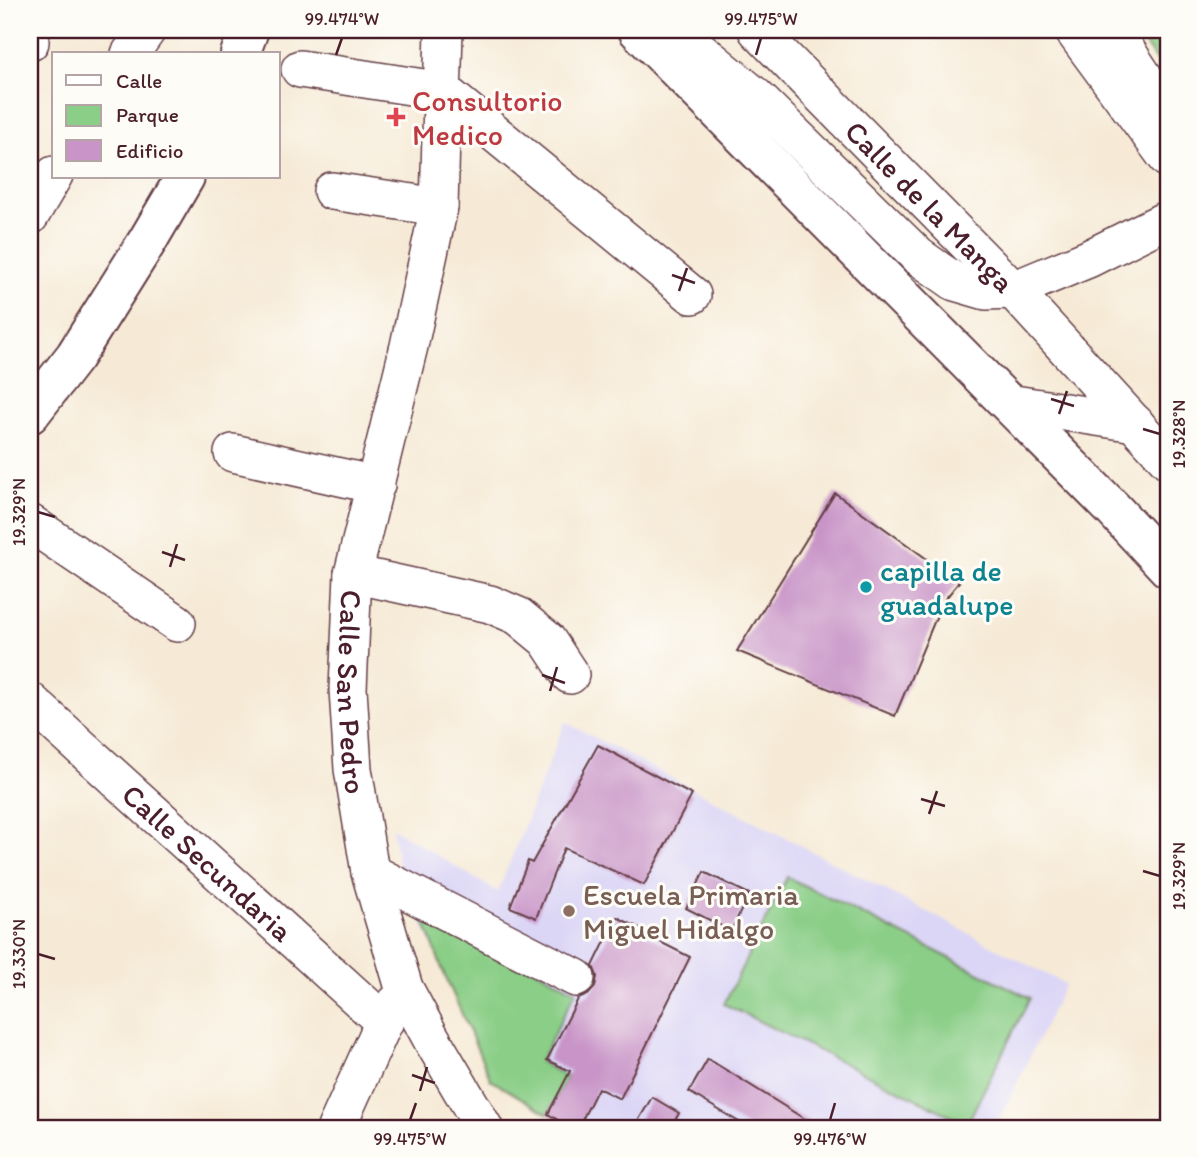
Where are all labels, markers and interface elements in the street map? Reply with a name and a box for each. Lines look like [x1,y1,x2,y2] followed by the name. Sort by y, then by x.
[305,8,379,30] text: 99.474°W
[724,8,798,30] text: 99.475°W
[52,52,280,178] legend
[116,68,162,93] text: Calle
[412,82,563,153] place label: Consultorio Medico
[116,102,179,127] text: Parque
[386,107,406,127] marker: Consultorio Medico
[838,112,1023,300] street label: Calle de la Manga
[116,138,184,163] text: Edificio
[1168,400,1190,468] text: 19.328°N
[8,478,30,546] text: 19.329°N
[880,552,1014,623] place label: capilla de guadalupe
[858,579,874,595] marker: capilla de guadalupe
[329,589,375,796] street label: Calle San Pedro
[115,775,301,949] street label: Calle Secundaria
[1168,842,1190,910] text: 19.329°N
[583,876,799,947] place label: Escuela Primaria Miguel Hidalgo
[561,903,577,919] marker: Escuela Primaria Miguel Hidalgo
[8,919,30,989] text: 19.330°N
[373,1128,447,1150] text: 99.475°W
[793,1128,867,1150] text: 99.476°W

